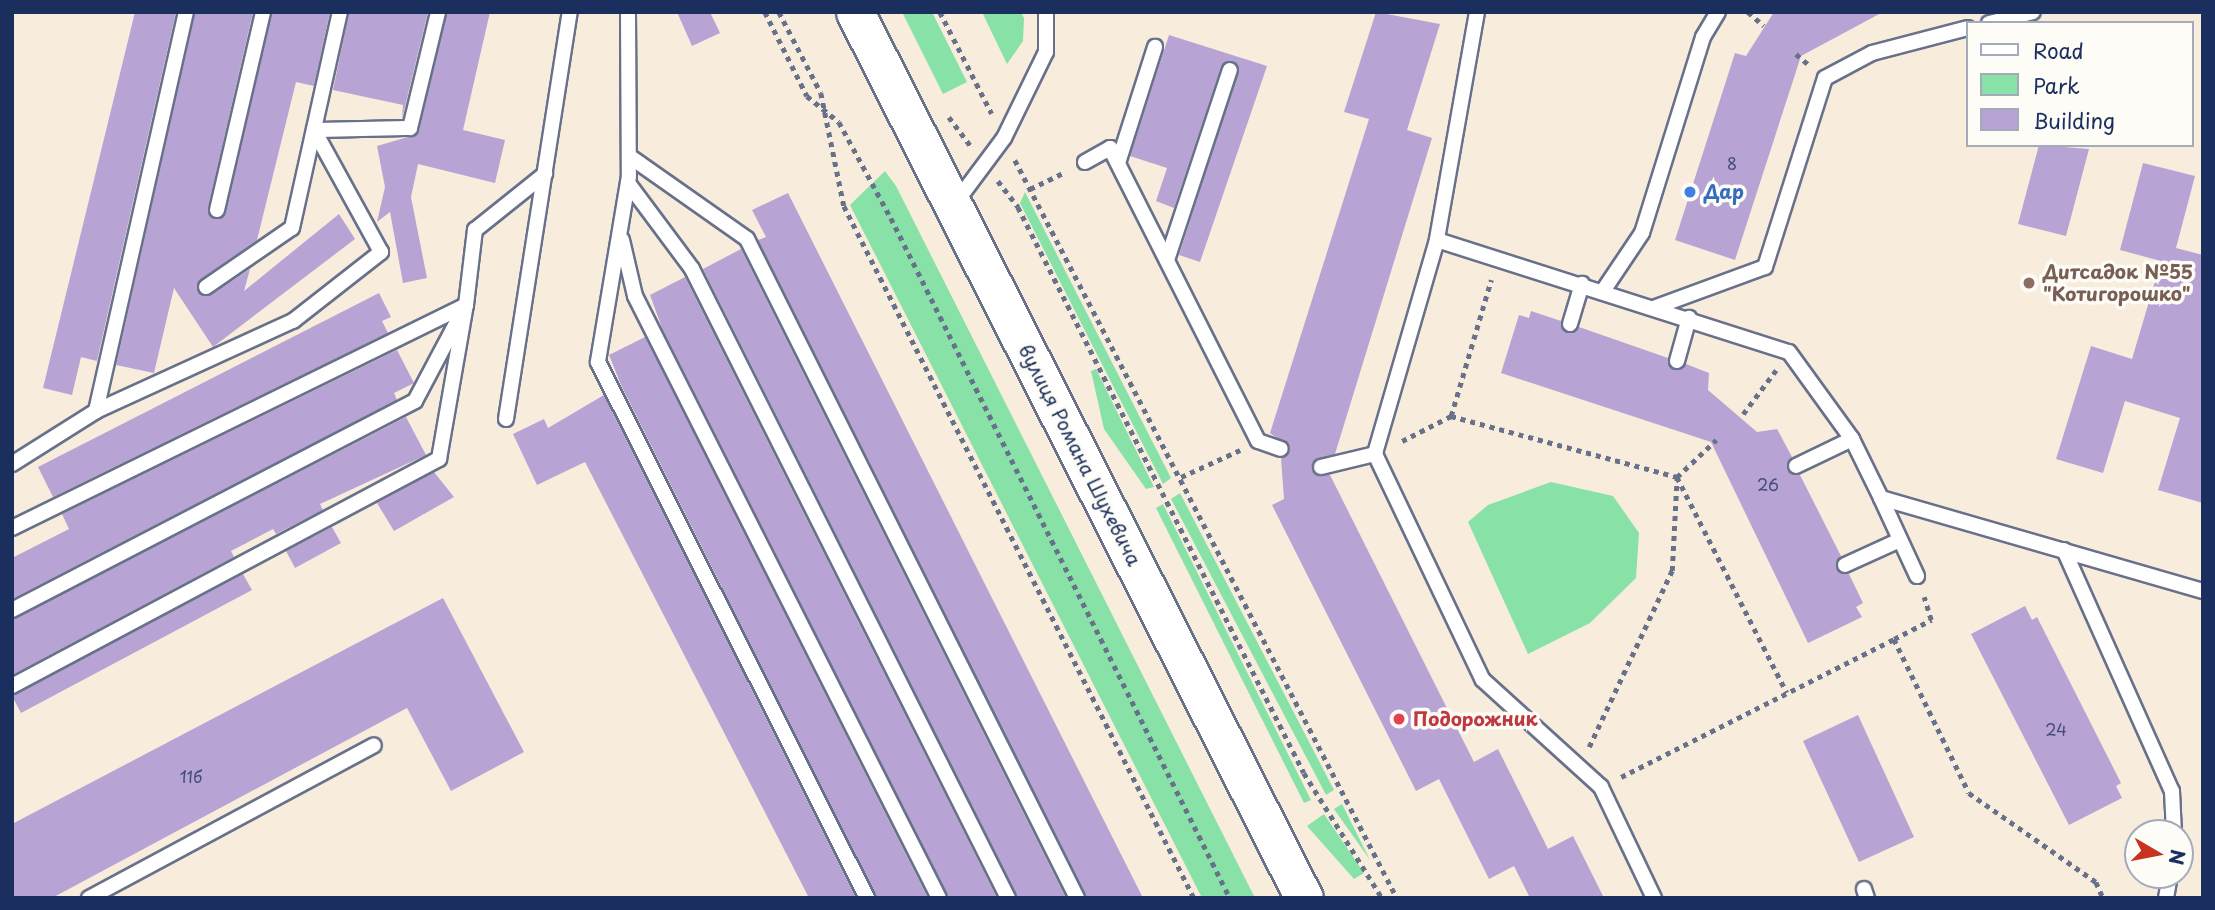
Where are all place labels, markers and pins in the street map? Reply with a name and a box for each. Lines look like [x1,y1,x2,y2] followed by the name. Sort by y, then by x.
[1704,181,1744,203] place label: Дар
[1682,184,1698,200] marker: Дар
[2043,261,2193,305] place label: Дитсадок №55 "Котигорошко"
[2021,275,2037,291] marker: Дитсадок №55 "Котигорошко"
[1413,708,1538,730] place label: Подорожник
[1391,711,1407,727] marker: Подорожник

